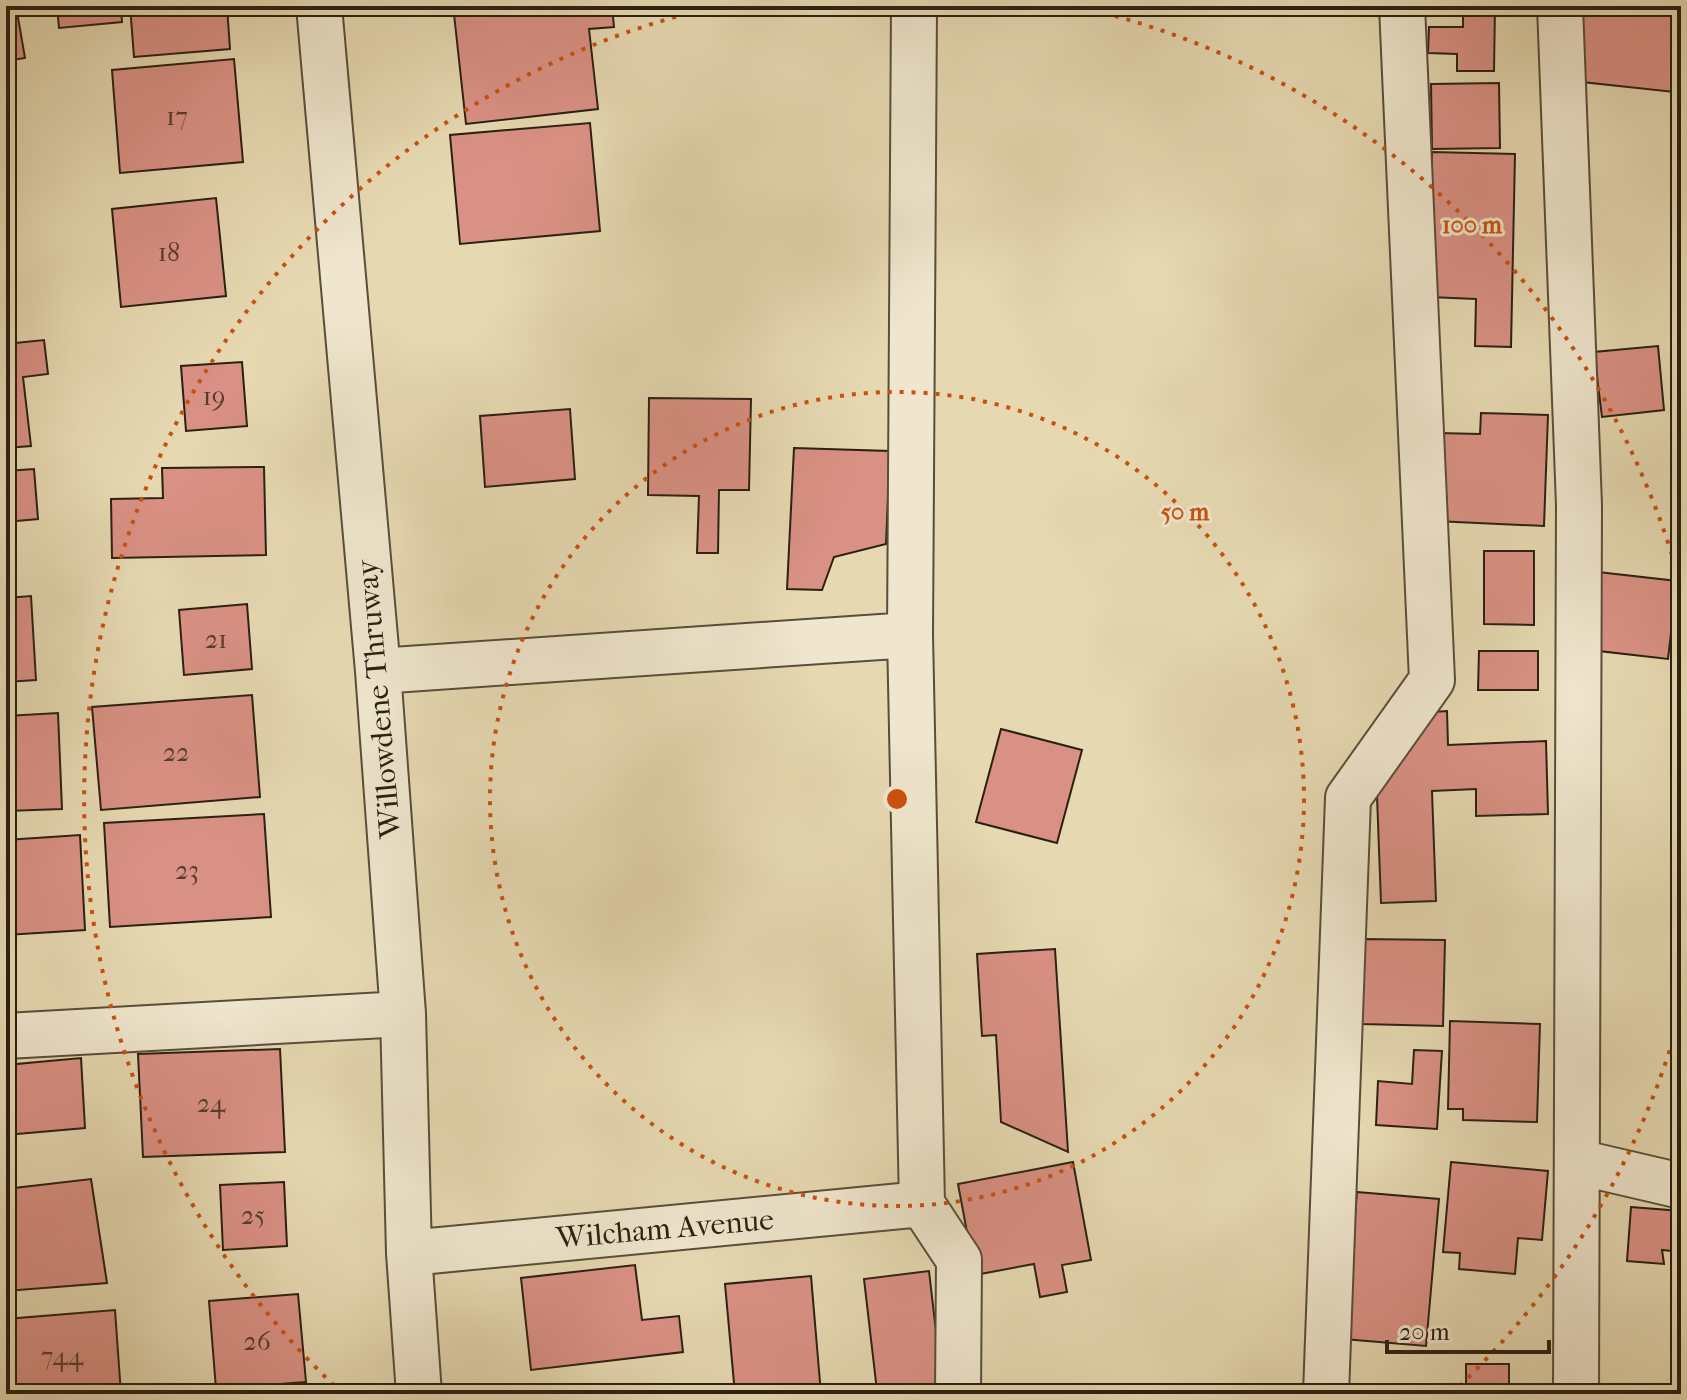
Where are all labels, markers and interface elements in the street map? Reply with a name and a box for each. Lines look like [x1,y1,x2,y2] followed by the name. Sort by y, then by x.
[166,101,188,132] house number: 17
[1442,211,1503,239] text: 100 m
[158,237,180,268] house number: 18
[203,381,225,412] house number: 19
[1161,498,1210,526] text: 50 m
[349,557,409,841] street label: Willowdene Thruway
[205,624,227,655] house number: 21
[163,737,189,768] house number: 22
[883,785,911,813] centre of rings
[175,855,199,886] house number: 23
[197,1088,226,1119] house number: 24
[241,1200,265,1231] house number: 25
[554,1202,775,1256] street label: Wilcham Avenue
[1387,1304,1549,1354] scale bar
[1399,1318,1450,1346] text: 20 m
[243,1326,272,1357] house number: 26
[41,1341,84,1372] house number: 744

